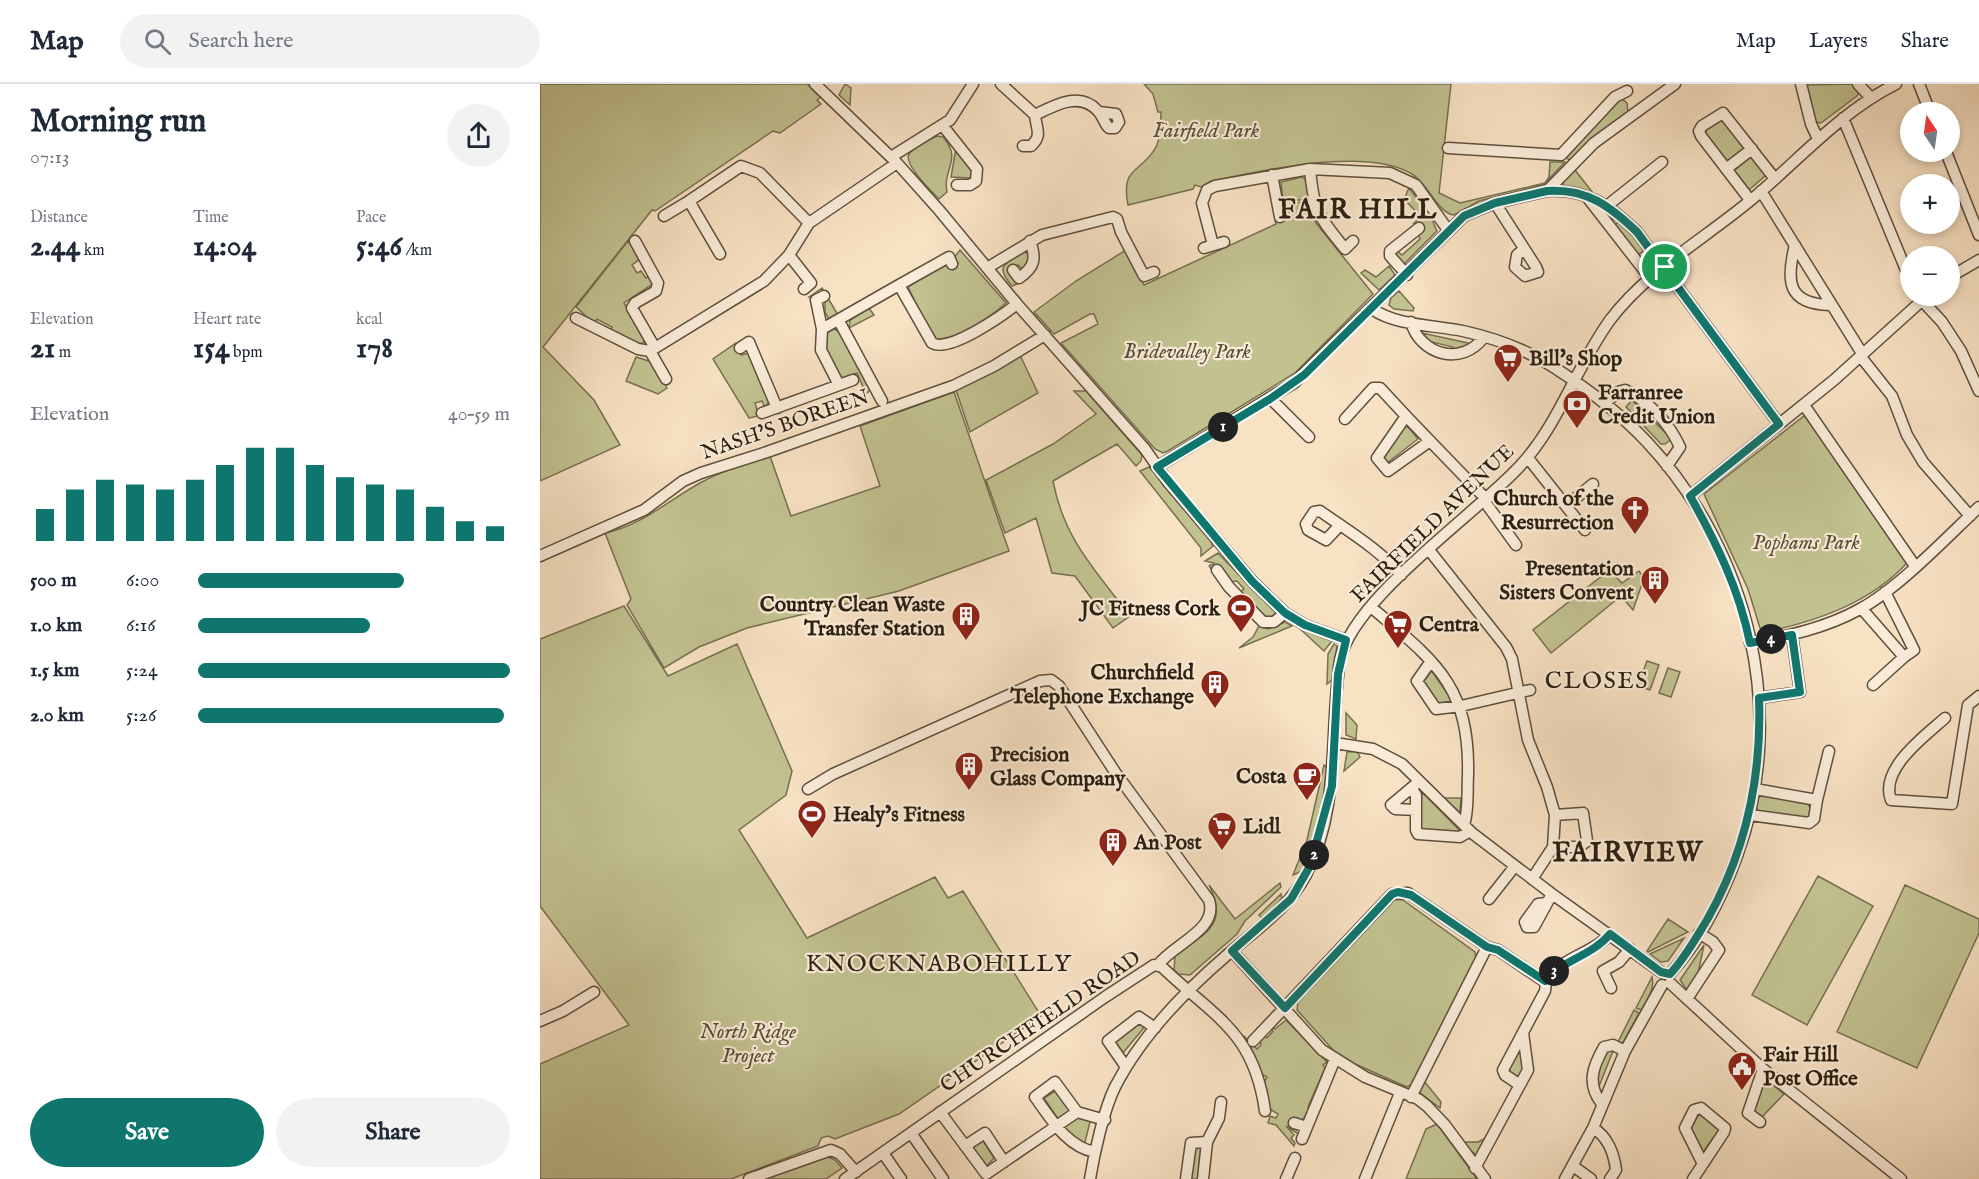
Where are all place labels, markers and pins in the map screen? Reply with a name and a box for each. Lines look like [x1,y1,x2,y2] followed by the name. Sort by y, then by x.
[1639,241,1690,292] pin
[1492,342,1524,384] supermarket icon: Bill's Shop
[1529,346,1623,373] place label: Bill's Shop
[1598,380,1715,431] place label: Farranree Credit Union
[1561,388,1593,430] bank icon: Farranree Credit Union
[1208,412,1238,442] pin: 1
[1493,486,1614,537] place label: Church of the Resurrection
[1619,494,1651,536] church icon: Church of the Resurrection
[1499,556,1635,607] place label: Presentation Sisters Convent
[1639,564,1671,606] building icon: Presentation Sisters Convent
[760,592,945,643] place label: Country Clean Waste Transfer Station
[1225,592,1257,634] sports icon: JC Fitness Cork
[1078,596,1221,623] place label: JC Fitness Cork
[950,600,982,642] building icon: Country Clean Waste Transfer Station
[1382,608,1414,650] supermarket icon: Centra
[1419,612,1480,639] place label: Centra
[1756,624,1786,654] pin: 4
[1009,660,1195,711] place label: Churchfield Telephone Exchange
[1199,668,1231,710] building icon: Churchfield Telephone Exchange
[990,742,1126,793] place label: Precision Glass Company
[953,750,985,792] building icon: Precision Glass Company
[1291,760,1323,802] cafe icon: Costa
[1236,764,1287,791] place label: Costa
[796,798,828,840] sports icon: Healy’s Fitness
[833,802,965,829] place label: Healy’s Fitness
[1206,810,1238,852] supermarket icon: Lidl
[1243,814,1282,841] place label: Lidl
[1097,826,1129,868] building icon: An Post
[1133,830,1202,857] place label: An Post
[1299,840,1329,870] pin: 2
[1539,956,1569,986] pin: 3
[1763,1042,1858,1093] place label: Fair Hill Post Office
[1726,1050,1758,1092] public building icon: Fair Hill Post Office

